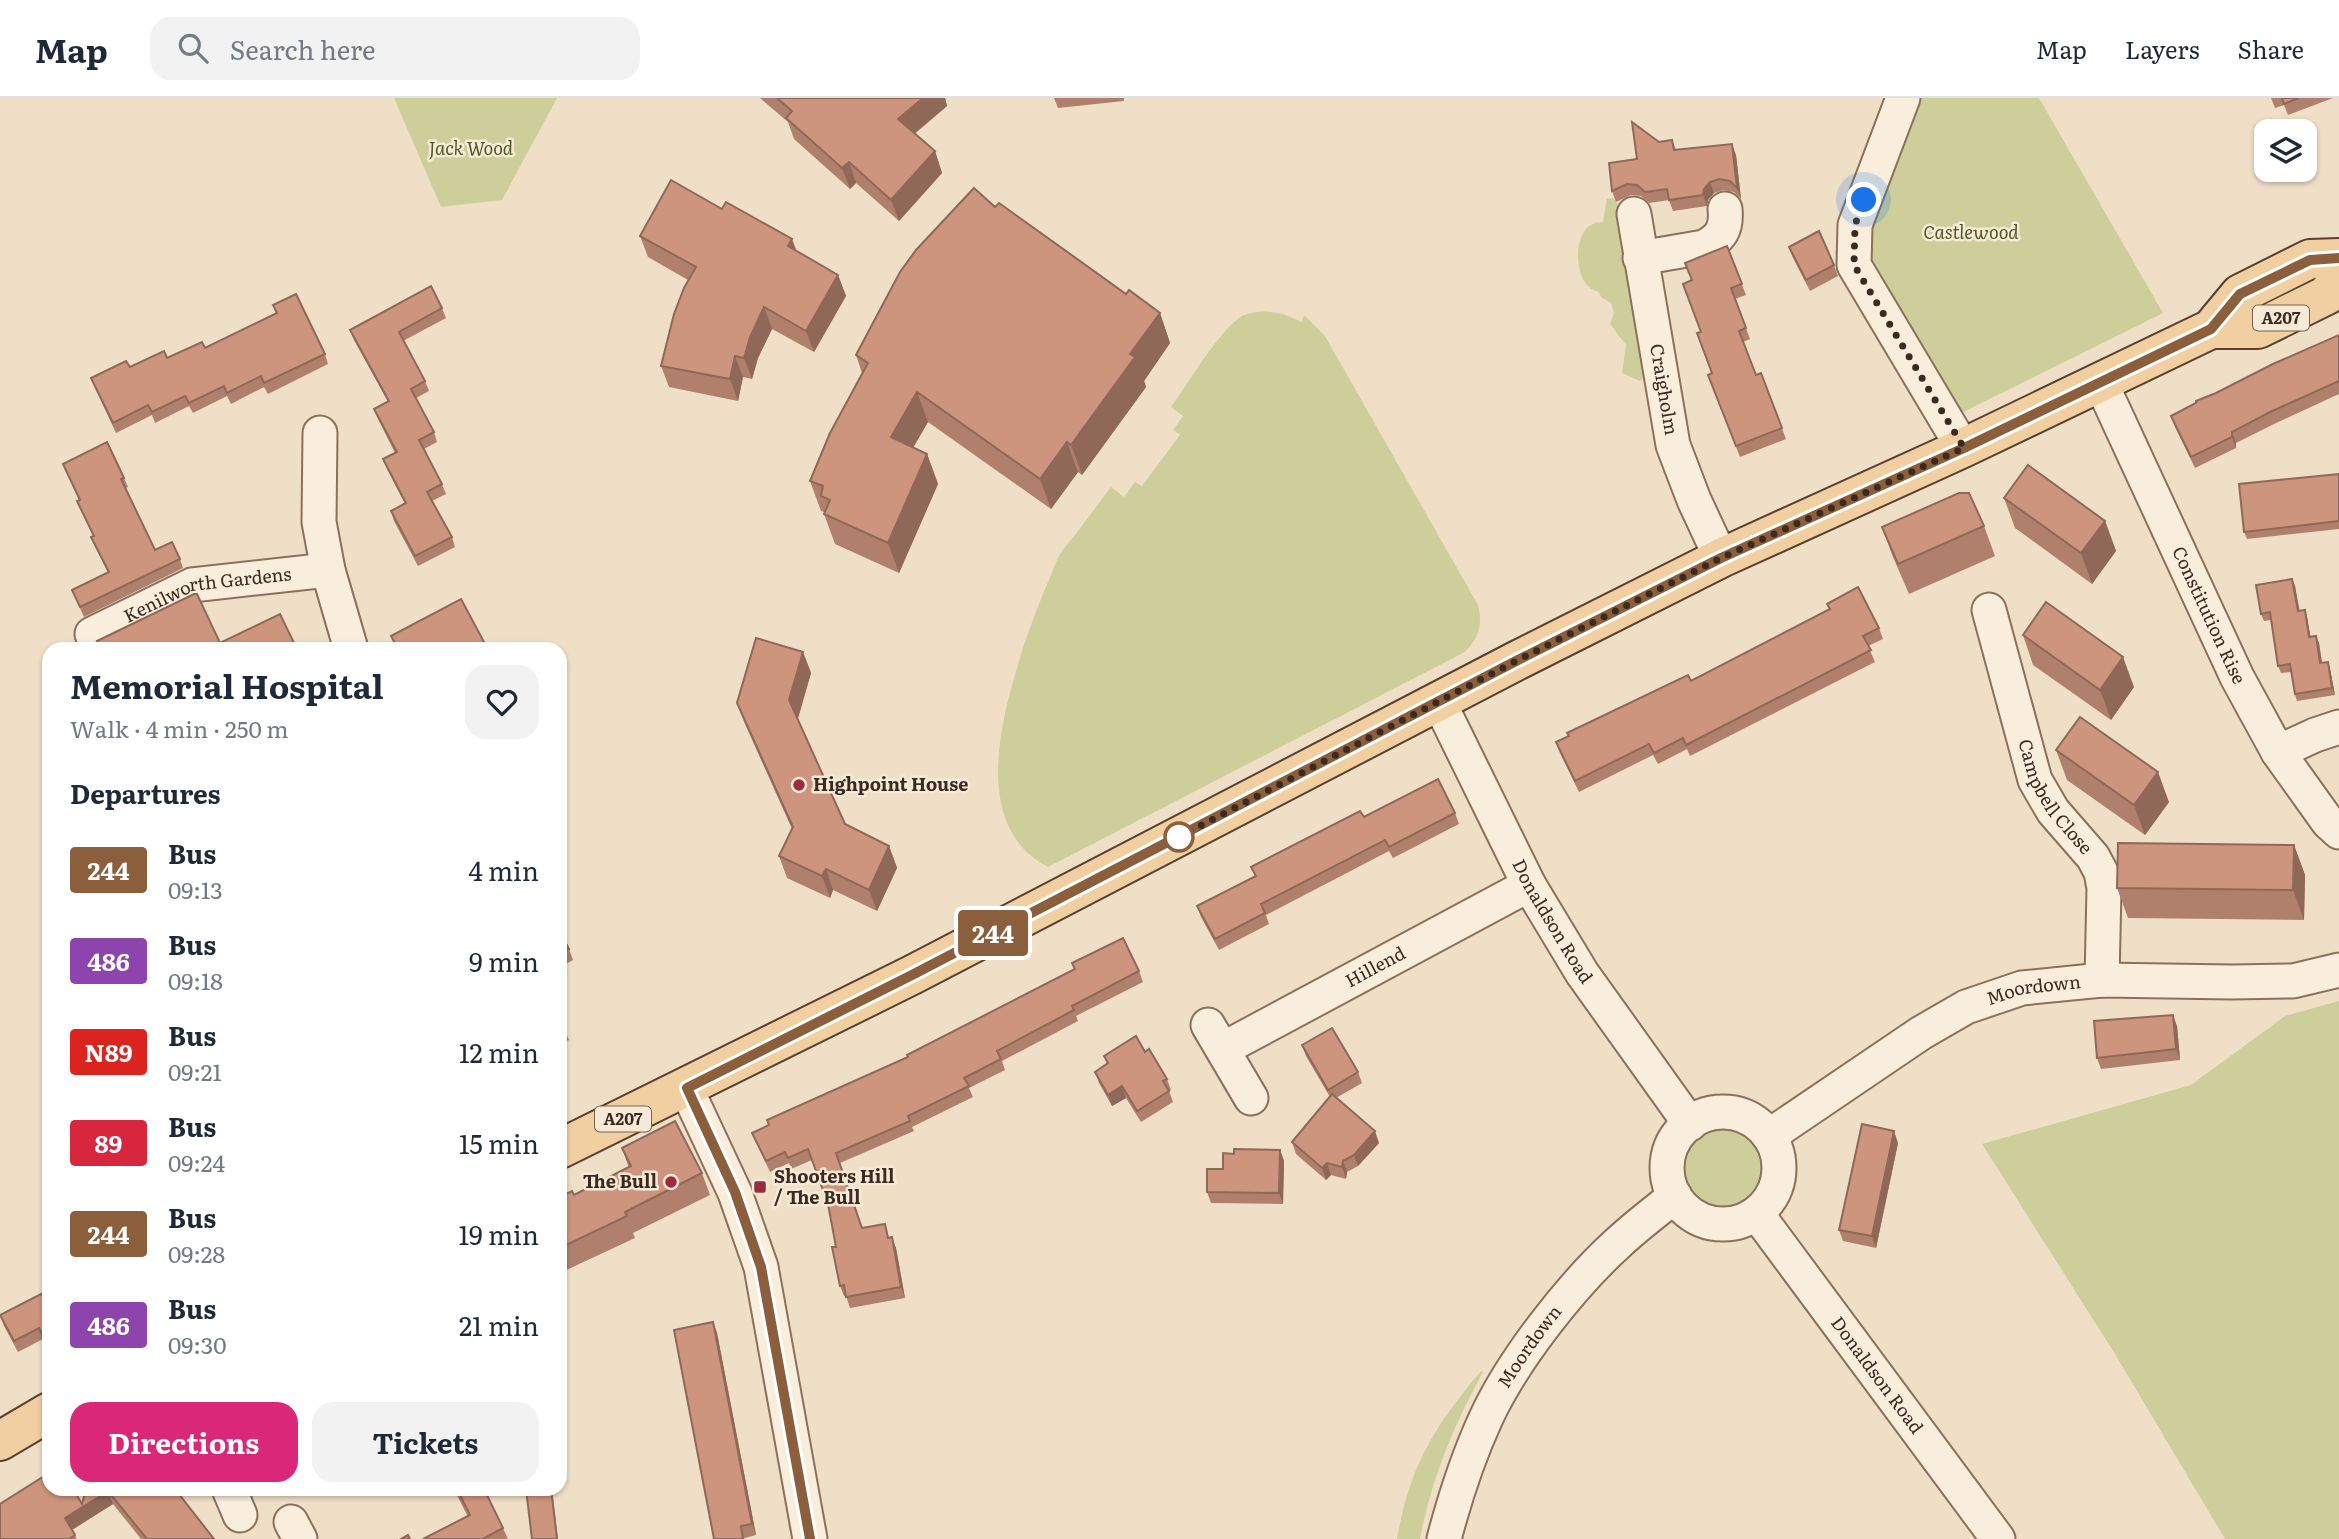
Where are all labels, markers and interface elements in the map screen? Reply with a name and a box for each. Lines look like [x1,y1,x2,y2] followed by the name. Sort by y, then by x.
[150,17,640,80] search box
[35,24,108,73] text: Map
[174,29,212,67] icon: search
[230,29,376,68] text: Search here
[2036,31,2087,66] text: Map
[2125,31,2199,66] text: Layers
[2237,31,2304,66] text: Share
[2254,119,2317,182] map controls
[2254,119,2317,182] button: layers
[429,134,514,161] park label: Jack Wood
[1846,182,1881,217] your location
[1923,218,2019,245] park label: Castlewood
[2253,306,2309,330] road number: A207
[1644,342,1686,437] street label: Craigholm
[2166,541,2253,689] street label: Constitution Rise
[118,559,293,629] street label: Kenilworth Gardens
[70,660,384,709] text: Memorial Hospital
[465,665,539,739] button: heart
[70,711,289,745] text: Walk · 4 min · 250 m
[2012,736,2100,859] street label: Campbell Close
[813,770,968,797] place label: Highpoint House
[70,773,221,812] text: Departures
[791,777,807,793] marker: Highpoint House
[1164,822,1194,852] unlabelled marker
[168,833,216,872] text: Bus
[468,850,539,889] text: 4 min
[88,852,129,887] text: 244
[1506,854,1600,989] street label: Donaldson Road
[168,872,223,906] text: 09:13
[953,910,1033,956] line badge: 244
[972,915,1014,950] text: 244
[168,924,216,963] text: Bus
[1340,939,1410,993] street label: Hillend
[469,941,539,980] text: 9 min
[87,943,130,978] text: 486
[168,963,223,997] text: 09:18
[1983,967,2082,1011] street label: Moordown
[168,1015,216,1054] text: Bus
[459,1032,539,1071] text: 12 min
[85,1034,132,1069] text: N89
[168,1054,222,1088] text: 09:21
[168,1106,216,1145] text: Bus
[595,1107,651,1132] road number: A207
[459,1123,539,1162] text: 15 min
[95,1125,122,1160] text: 89
[168,1145,225,1179] text: 09:24
[774,1162,895,1210] place label: Shooters Hill / The Bull
[583,1167,657,1194] place label: The Bull
[663,1174,679,1190] marker: The Bull
[752,1179,768,1195] marker: Shooters Hill / The Bull
[168,1197,216,1236] text: Bus
[459,1214,539,1253] text: 19 min
[88,1216,129,1251] text: 244
[168,1236,225,1270] text: 09:28
[168,1288,216,1327] text: Bus
[1490,1299,1567,1393] street label: Moordown
[459,1305,539,1344] text: 21 min
[87,1307,130,1342] text: 486
[1825,1310,1931,1439] street label: Donaldson Road
[168,1327,227,1361] text: 09:30
[70,1402,298,1482] button: Directions
[312,1402,539,1482] button: Tickets

